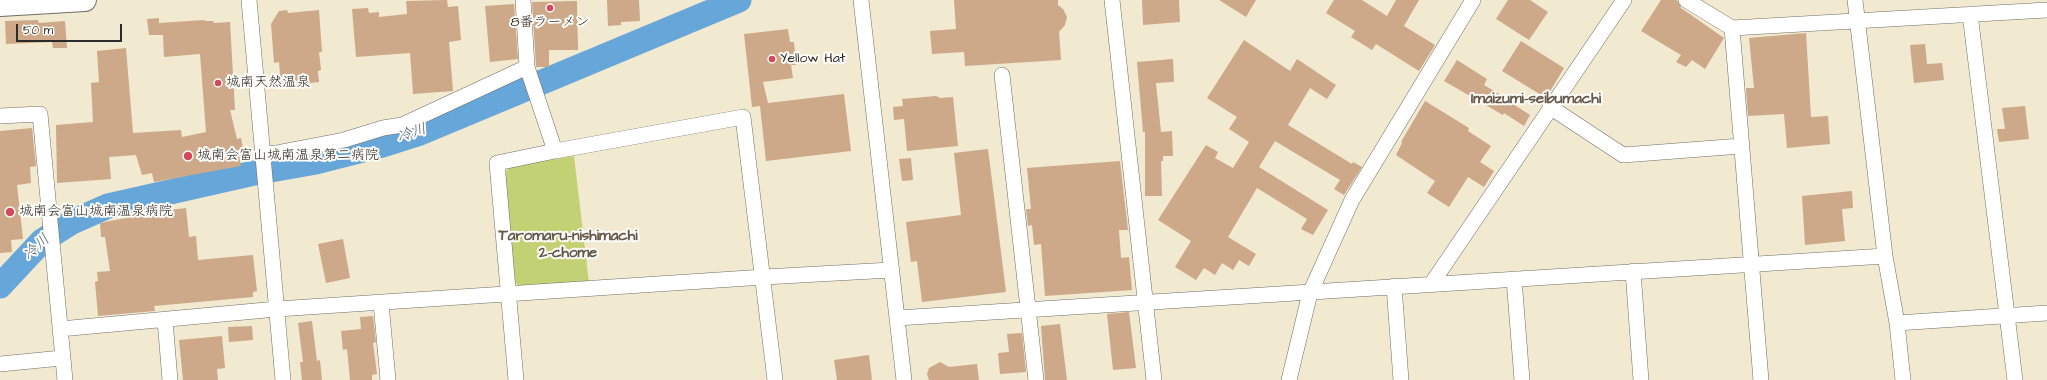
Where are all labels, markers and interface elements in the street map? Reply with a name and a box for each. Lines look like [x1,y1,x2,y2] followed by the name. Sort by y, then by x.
[545,3,555,13] marker: 8番ラーメン
[510,15,590,31] place label: 8番ラーメン
[18,16,124,42] scale bar
[23,22,53,39] text: 50 m
[780,51,846,67] place label: Yellow Hat
[767,54,777,64] marker: Yellow Hat
[226,75,310,91] place label: 城南天然温泉
[213,78,223,88] marker: 城南天然温泉
[1471,91,1601,109] district label: Imaizumi-seibumachi
[395,121,429,147] water label: 冷川
[197,148,379,164] place label: 城南会富山城南温泉第二病院
[182,150,194,162] marker: 城南会富山城南温泉第二病院
[19,204,173,220] place label: 城南会富山城南温泉病院
[4,206,16,218] marker: 城南会富山城南温泉病院
[498,228,638,263] district label: Taromaru-nishimachi 2-chome
[20,231,54,265] water label: 冷川

